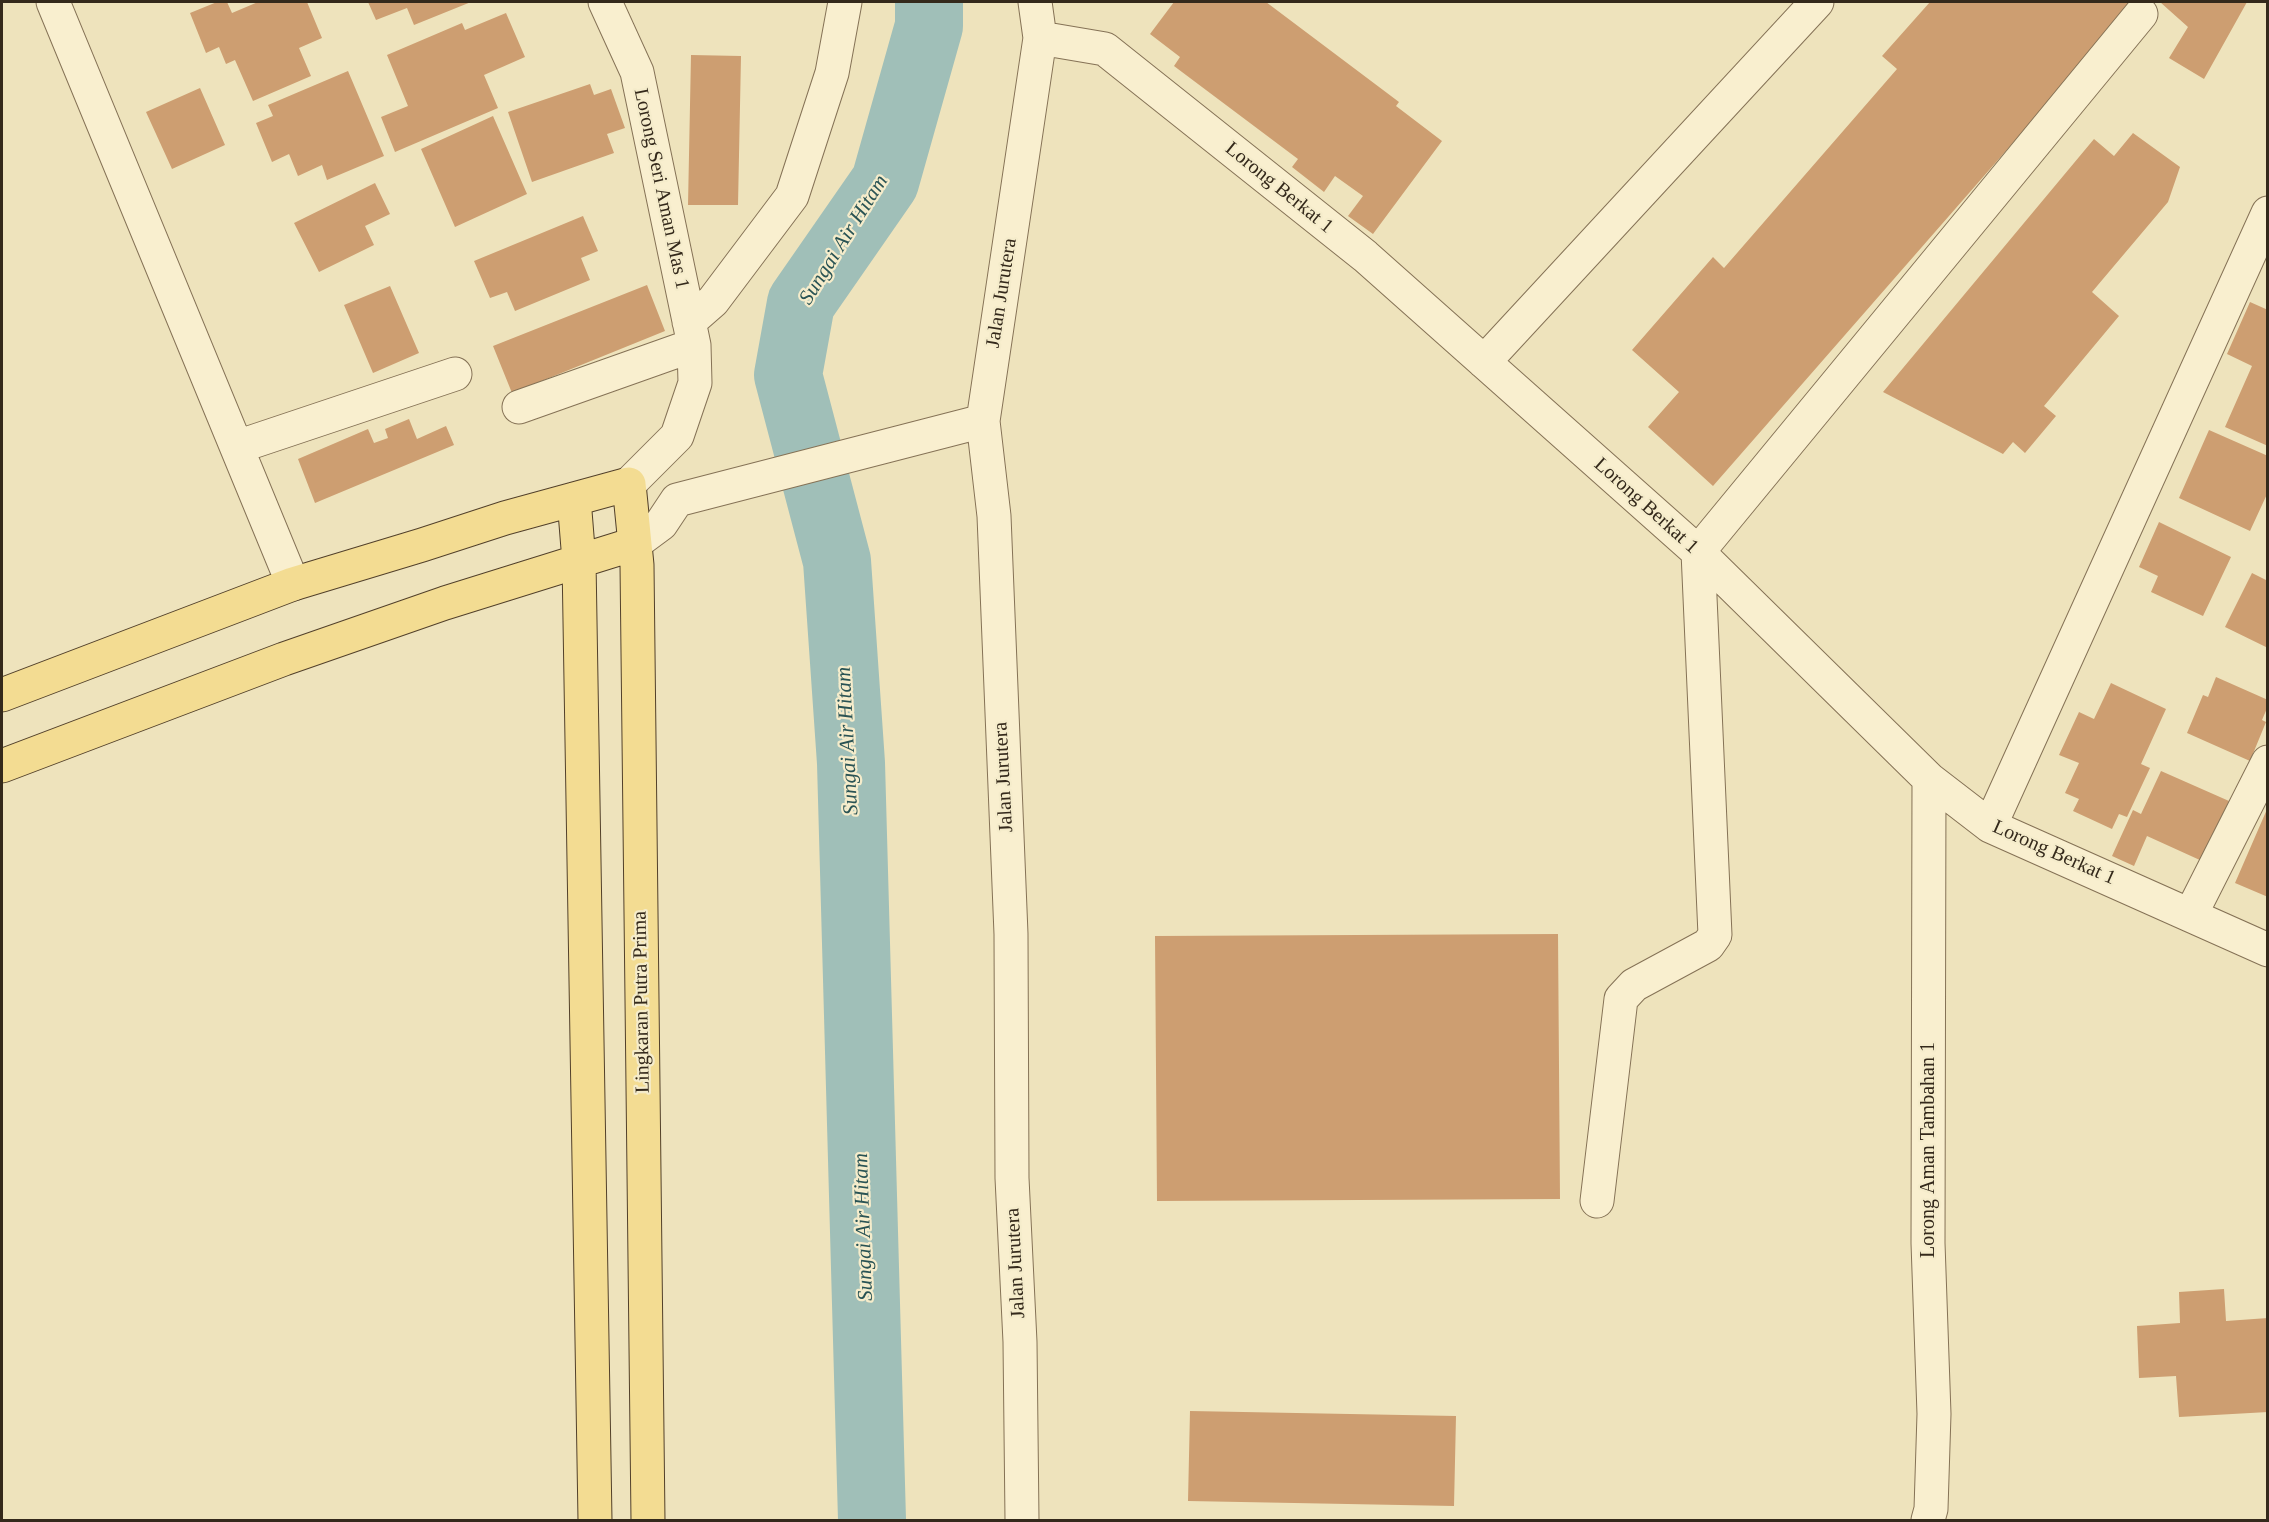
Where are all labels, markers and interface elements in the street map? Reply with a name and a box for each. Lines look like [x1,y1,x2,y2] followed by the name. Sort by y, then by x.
[628,87,694,291] street label: Lorong Seri Aman Mas 1
[1220,137,1338,239] street label: Lorong Berkat 1
[794,170,894,310] water label: Sungai Air Hitam
[982,237,1022,349] street label: Jalan Jurutera
[1589,453,1703,559] street label: Lorong Berkat 1
[832,666,864,816] water label: Sungai Air Hitam
[989,721,1019,833] street label: Jalan Jurutera
[1989,815,2119,891] street label: Lorong Berkat 1
[628,911,656,1093] street label: Lingkaran Putra Prima
[1917,1042,1941,1258] street label: Lorong Aman Tambahan 1
[849,1153,879,1301] water label: Sungai Air Hitam
[1001,1207,1031,1319] street label: Jalan Jurutera

